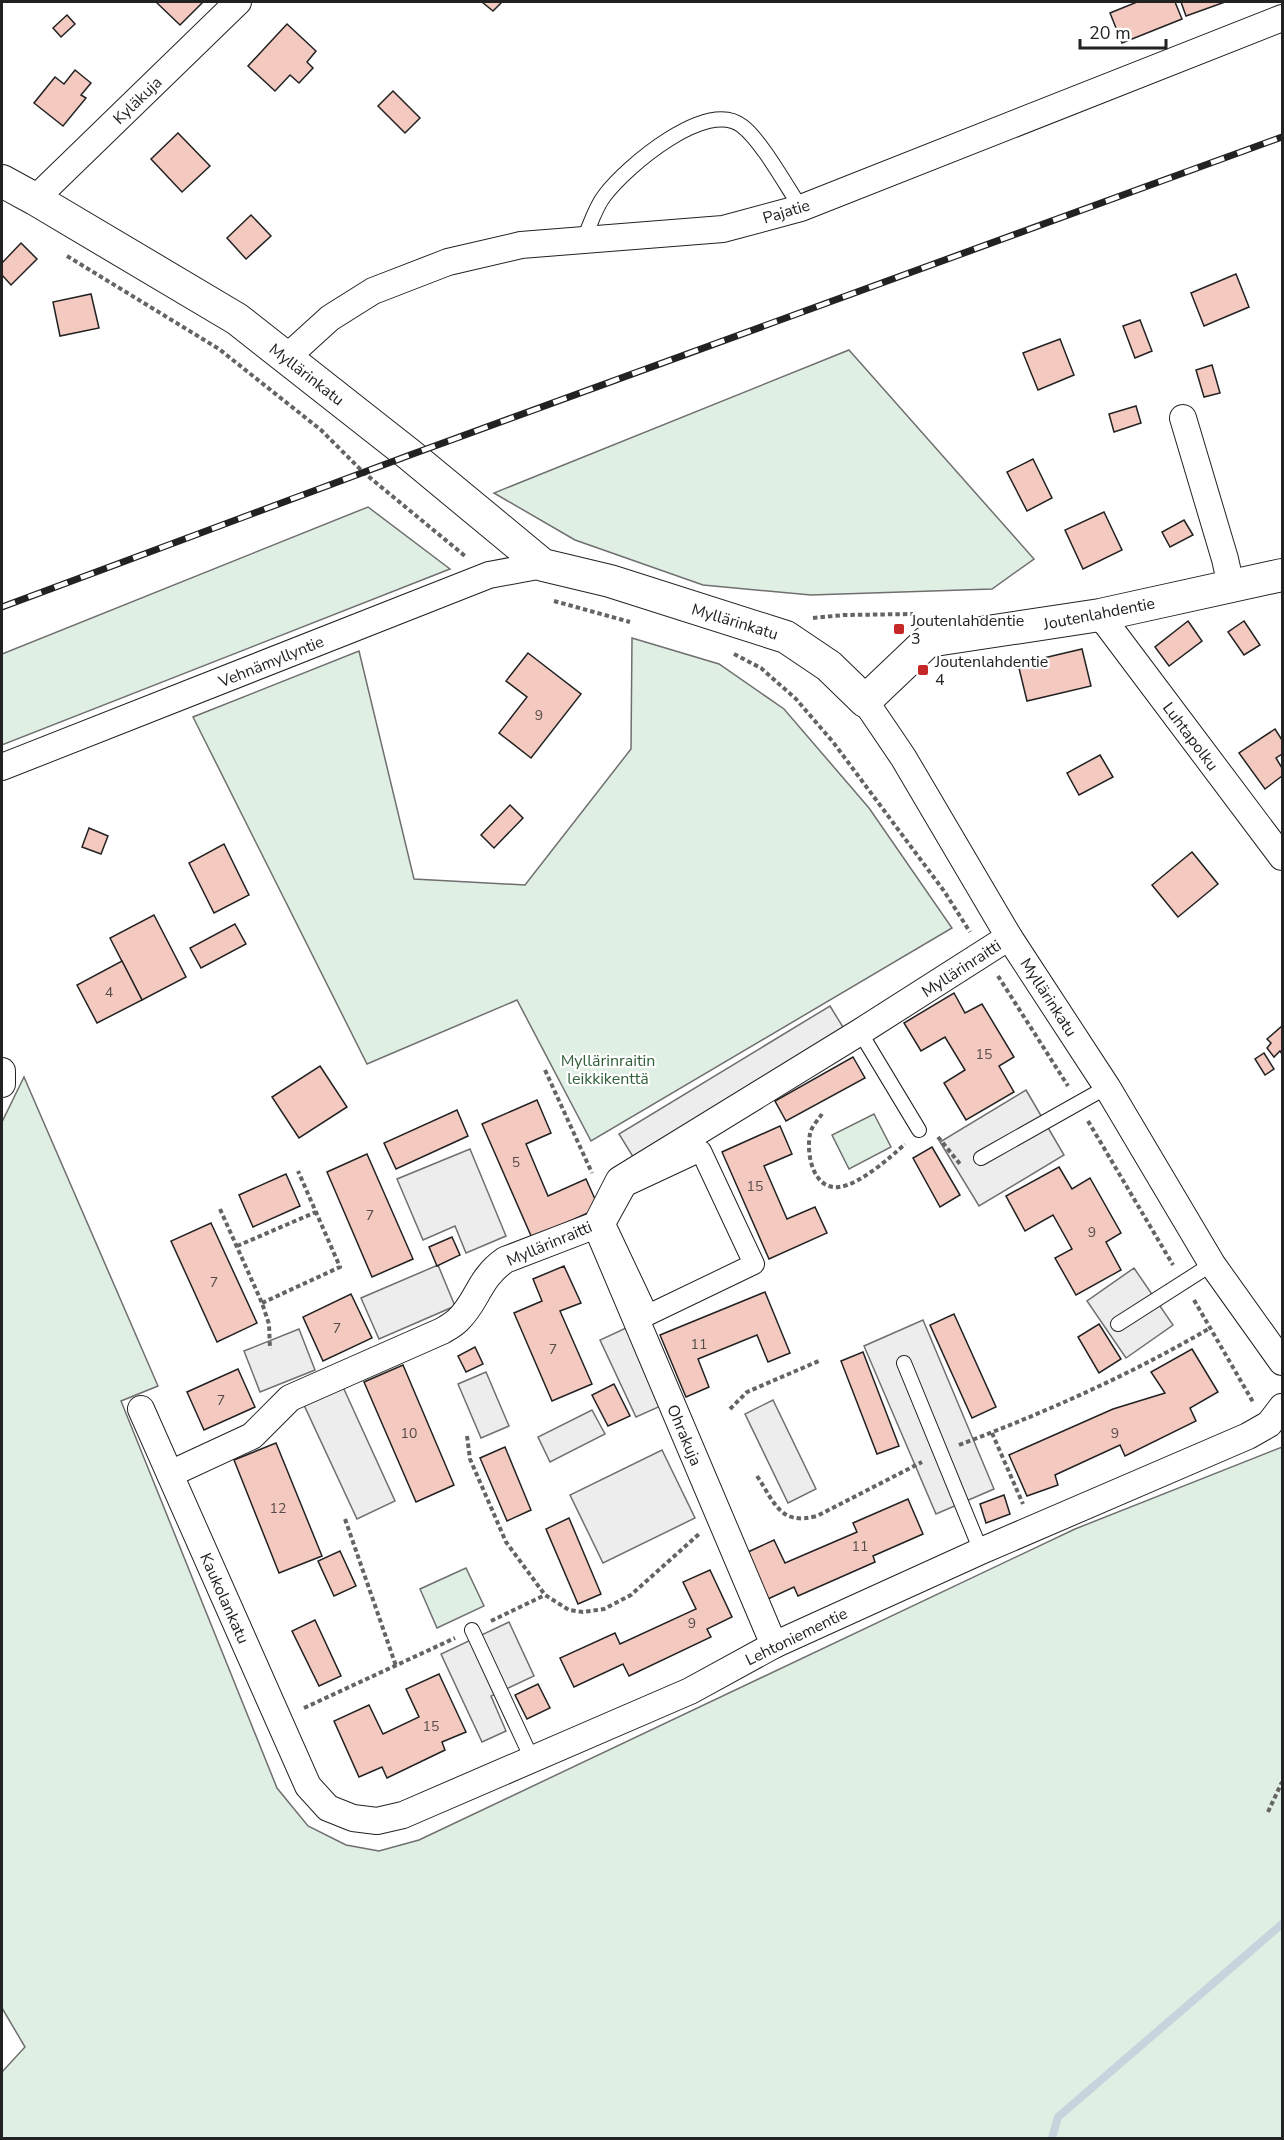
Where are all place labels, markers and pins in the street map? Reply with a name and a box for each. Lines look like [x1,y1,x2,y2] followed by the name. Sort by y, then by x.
[910,610,1024,650] place label: Joutenlahdentie 3
[892,622,906,636] marker: Joutenlahdentie 3
[934,651,1048,691] place label: Joutenlahdentie 4
[916,663,930,677] marker: Joutenlahdentie 4

